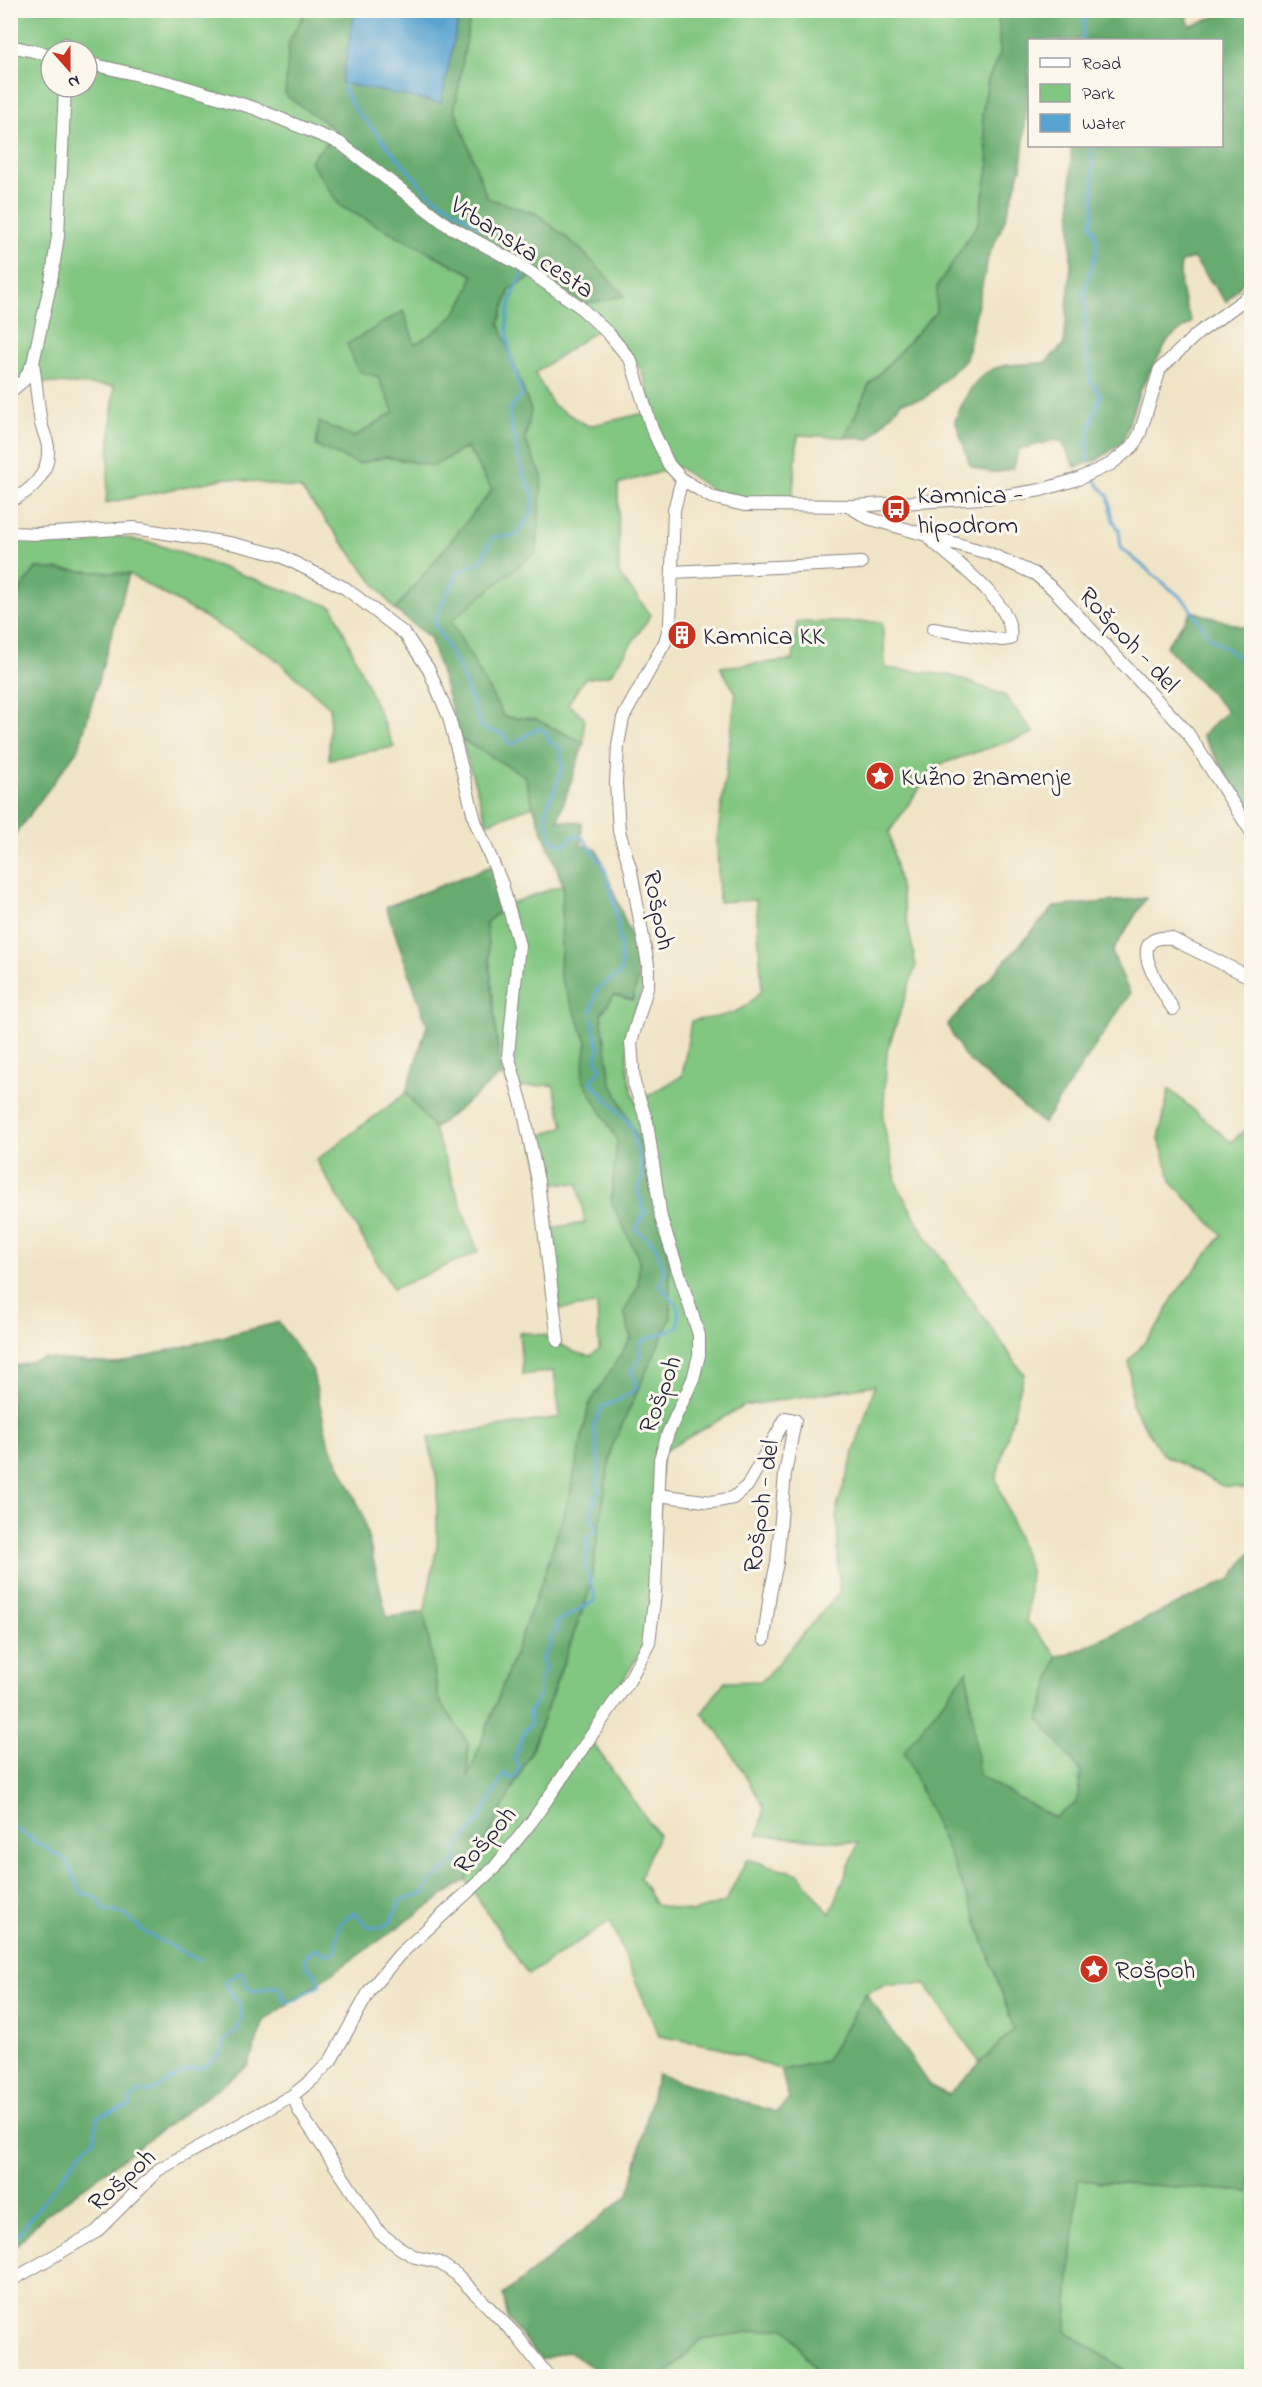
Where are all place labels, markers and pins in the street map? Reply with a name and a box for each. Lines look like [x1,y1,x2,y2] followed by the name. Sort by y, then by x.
[917,478,1023,546] place label: Kamnica - hipodrom
[880,493,912,525] bus stop icon: Kamnica - hipodrom
[666,619,698,651] building icon: Kamnica KK
[703,619,825,657] place label: Kamnica KK
[864,760,896,792] place icon: Kužno znamenje
[901,760,1072,798] place label: Kužno znamenje
[1078,1953,1110,1985] place icon: Rošpoh
[1115,1953,1195,1991] place label: Rošpoh

